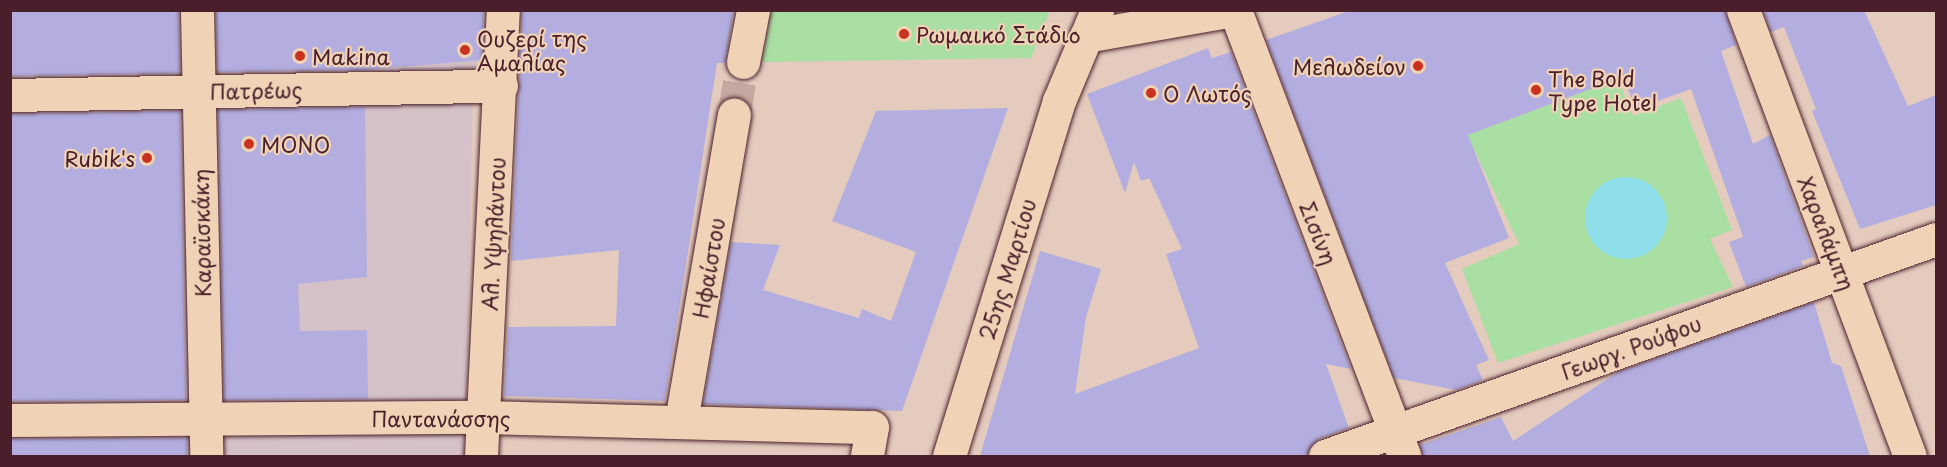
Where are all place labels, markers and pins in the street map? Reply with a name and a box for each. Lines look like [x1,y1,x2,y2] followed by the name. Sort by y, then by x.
[916,21,1080,47] place label: Ρωμαικό Στάδιο
[477,25,588,75] place label: Ουζερί της Αμαλίας
[897,27,911,41] marker: Ρωμαικό Στάδιο
[312,43,390,69] place label: Makina
[458,43,472,57] marker: Ουζερί της Αμαλίας
[293,49,307,63] marker: Makina
[1293,53,1406,79] place label: Μελωδείον
[1411,59,1425,73] marker: Μελωδείον
[1548,65,1657,115] place label: The Bold Type Hotel
[1163,80,1253,106] place label: Ο Λωτός
[1529,83,1543,97] marker: The Bold Type Hotel
[1144,86,1158,100] marker: Ο Λωτός
[261,131,330,157] place label: MONO
[242,137,256,151] marker: MONO
[65,145,135,171] place label: Rubik's
[140,151,154,165] marker: Rubik's

